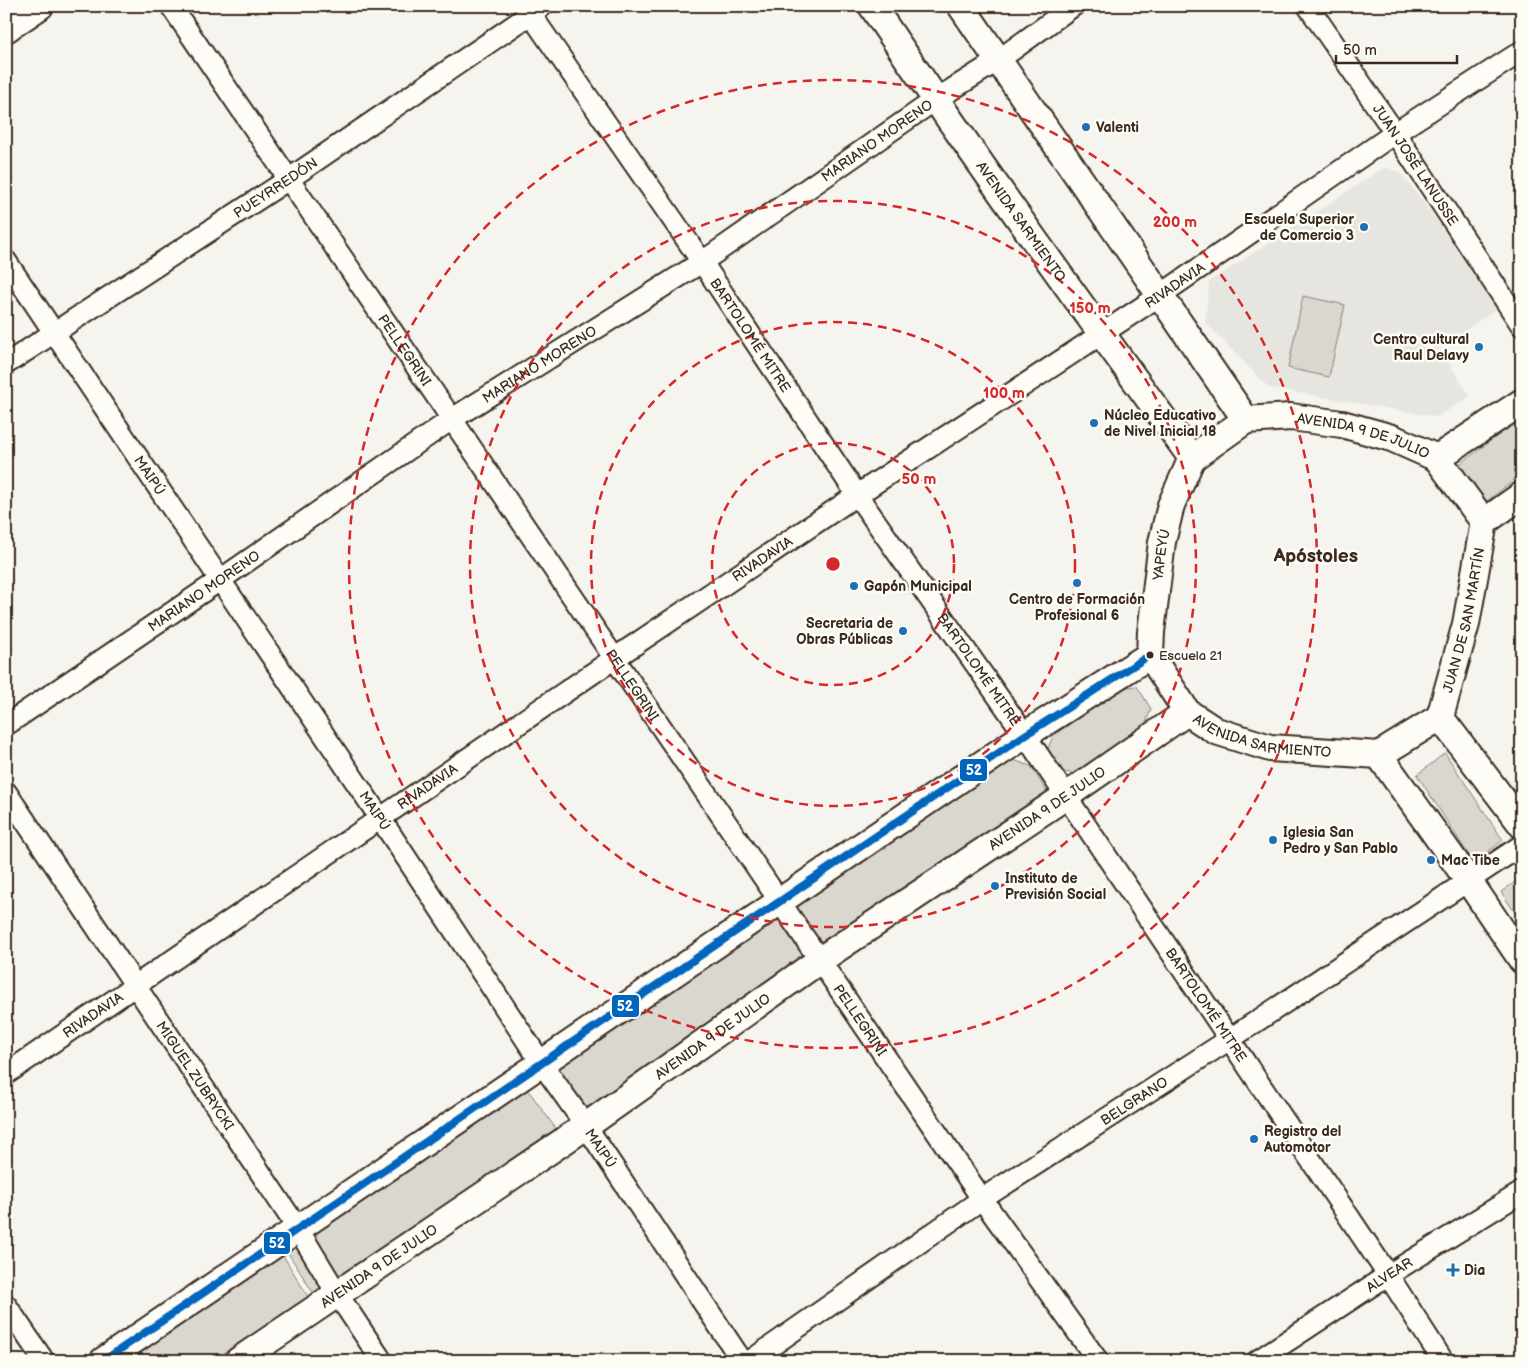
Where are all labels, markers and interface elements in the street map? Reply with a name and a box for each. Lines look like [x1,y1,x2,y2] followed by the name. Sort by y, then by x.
[1336,32,1457,64] scale bar
[1343,41,1377,60] text: 50 m
[818,96,936,185] street label: MARIANO MORENO
[1369,101,1462,229] street label: JUAN JOSÉ LANUSSE
[1096,119,1139,136] place label: Valenti
[1080,121,1092,133] marker: Valenti
[230,154,321,222] street label: PUEYRREDÓN
[972,158,1069,285] street label: AVENIDA SARMIENTO
[1244,211,1354,244] place label: Escuela Superior de Comercio 3
[1153,213,1197,232] text: 200 m
[1358,221,1370,233] marker: Escuela Superior de Comercio 3
[1142,259,1209,312] street label: RIVADAVIA
[706,275,794,396] street label: BARTOLOMÉ MITRE
[1069,299,1111,318] text: 150 m
[374,311,435,389] street label: PELLEGRINI
[479,322,600,407] street label: MARIANO MORENO
[1373,331,1470,364] place label: Centro cultural Raul Delavy
[1473,341,1485,353] marker: Centro cultural Raul Delavy
[983,384,1025,403] text: 100 m
[1104,407,1216,440] place label: Núcleo Educativo de Nivel Inicial 18
[1296,410,1432,463] street label: AVENIDA 9 DE JULIO
[1088,417,1100,429] marker: Núcleo Educativo de Nivel Inicial 18
[130,453,169,498] street label: MAIPÚ
[902,470,937,489] text: 50 m
[1149,527,1174,582] street label: YAPEYÚ
[729,533,796,586] street label: RIVADAVIA
[1273,545,1358,568] district label: Apóstoles
[1439,546,1488,695] street label: JUAN DE SAN MARTÍN
[145,547,263,635] street label: MARIANO MORENO
[824,555,842,573] centre of rings
[1071,577,1083,589] marker: Centro de Formación Profesional 6
[864,578,972,595] place label: Gapón Municipal
[848,580,860,592] marker: Gapón Municipal
[1009,591,1145,624] place label: Centro de Formación Profesional 6
[933,610,1024,729] street label: BARTOLOMÉ MITRE
[796,615,893,648] place label: Secretaria de Obras Públicas
[897,625,909,637] marker: Secretaria de Obras Públicas
[602,646,662,724] street label: PELLEGRINI
[1159,648,1222,664] place label: Escuela 21
[1145,650,1155,660] marker: Escuela 21
[1190,710,1332,761] street label: AVENIDA SARMIENTO
[959,758,988,782] line badge: 52
[394,760,461,813] street label: RIVADAVIA
[966,762,983,779] text: 52
[986,763,1109,854] street label: AVENIDA 9 DE JULIO
[355,788,395,834] street label: MAIPÚ
[1283,824,1398,857] place label: Iglesia San Pedro y San Pablo
[1267,834,1279,846] marker: Iglesia San Pedro y San Pablo
[1441,852,1500,869] place label: Mac Tibe
[1425,854,1437,866] marker: Mac Tibe
[1005,870,1106,903] place label: Instituto de Previsión Social
[989,880,1001,892] marker: Instituto de Previsión Social
[1162,945,1250,1065] street label: BARTOLOMÉ MITRE
[830,981,890,1059] street label: PELLEGRINI
[60,988,127,1042] street label: RIVADAVIA
[652,990,774,1083] street label: AVENIDA 9 DE JULIO
[611,994,640,1018] line badge: 52
[617,998,634,1015] text: 52
[153,1018,238,1134] street label: MIGUEL ZUBRYCKI
[1098,1073,1172,1129] street label: BELGRANO
[1263,1123,1341,1156] place label: Registro del Automotor
[581,1125,620,1171] street label: MAIPÚ
[1248,1133,1260,1145] marker: Registro del Automotor
[317,1221,441,1312] street label: AVENIDA 9 DE JULIO
[263,1231,291,1255] line badge: 52
[269,1235,286,1252] text: 52
[1363,1254,1416,1296] street label: ALVEAR
[1464,1262,1485,1279] place label: Dia
[1446,1263,1460,1277] marker: Dia

